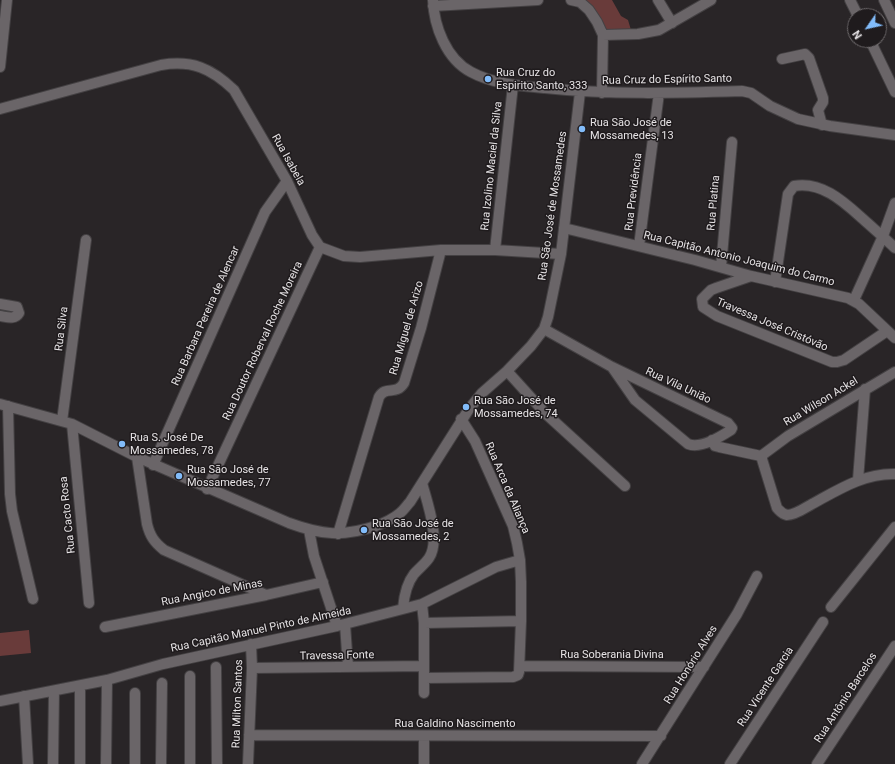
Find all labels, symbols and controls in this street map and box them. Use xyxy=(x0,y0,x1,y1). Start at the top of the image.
north arrow xyxy=(847,8,887,48)
text: N xyxy=(850,28,865,41)
place label: Rua Cruz do Espirito Santo, 333 xyxy=(496,66,587,92)
street label: Rua Cruz do Espírito Santo xyxy=(602,72,732,88)
marker: Rua Cruz do Espirito Santo, 333 xyxy=(483,74,493,84)
street label: Rua Izolino Maciel da Silva xyxy=(479,101,505,231)
place label: Rua São José de Mossamedes, 13 xyxy=(590,116,674,142)
marker: Rua São José de Mossamedes, 13 xyxy=(577,124,587,134)
street label: Rua São José de Mossamedes xyxy=(536,130,570,282)
street label: Rua Isabela xyxy=(268,132,308,188)
street label: Rua Previdência xyxy=(623,152,645,232)
street label: Rua Platina xyxy=(705,175,723,231)
street label: Rua Capitão Antonio Joaquim do Carmo xyxy=(642,229,836,289)
street label: Rua Barbara Pereira de Alencar xyxy=(169,244,243,388)
street label: Rua Doutor Roberval Roche Moreira xyxy=(220,259,306,423)
street label: Rua Miguel de Arizo xyxy=(387,279,427,377)
street label: Travessa José Cristóvão xyxy=(714,296,830,354)
street label: Rua Silva xyxy=(53,306,71,352)
street label: Rua Vila União xyxy=(643,365,713,407)
street label: Rua Wilson Ackel xyxy=(781,375,861,429)
place label: Rua São José de Mossamedes, 74 xyxy=(474,394,558,420)
marker: Rua São José de Mossamedes, 74 xyxy=(461,402,471,412)
place label: Rua S. José De Mossamedes, 78 xyxy=(130,431,214,457)
marker: Rua S. José De Mossamedes, 78 xyxy=(117,439,127,449)
street label: Rua Arca da Aliança xyxy=(482,440,532,536)
place label: Rua São José de Mossamedes, 77 xyxy=(187,463,271,489)
marker: Rua São José de Mossamedes, 77 xyxy=(174,471,184,481)
street label: Rua Cacto Rosa xyxy=(57,476,79,554)
place label: Rua São José de Mossamedes, 2 xyxy=(372,517,454,543)
marker: Rua São José de Mossamedes, 2 xyxy=(359,525,369,535)
street label: Rua Angico de Minas xyxy=(160,577,264,609)
street label: Rua Capitão Manuel Pinto de Almeida xyxy=(170,604,352,656)
street label: Rua Honório Alves xyxy=(662,623,720,707)
street label: Rua Vicente Garcia xyxy=(735,645,797,729)
street label: Rua Soberania Divina xyxy=(560,648,664,662)
street label: Travessa Fonte xyxy=(300,649,374,663)
street label: Rua Antônio Barcelos xyxy=(812,650,880,746)
street label: Rua Milton Santos xyxy=(230,659,246,749)
street label: Rua Galdino Nascimento xyxy=(395,717,515,731)

